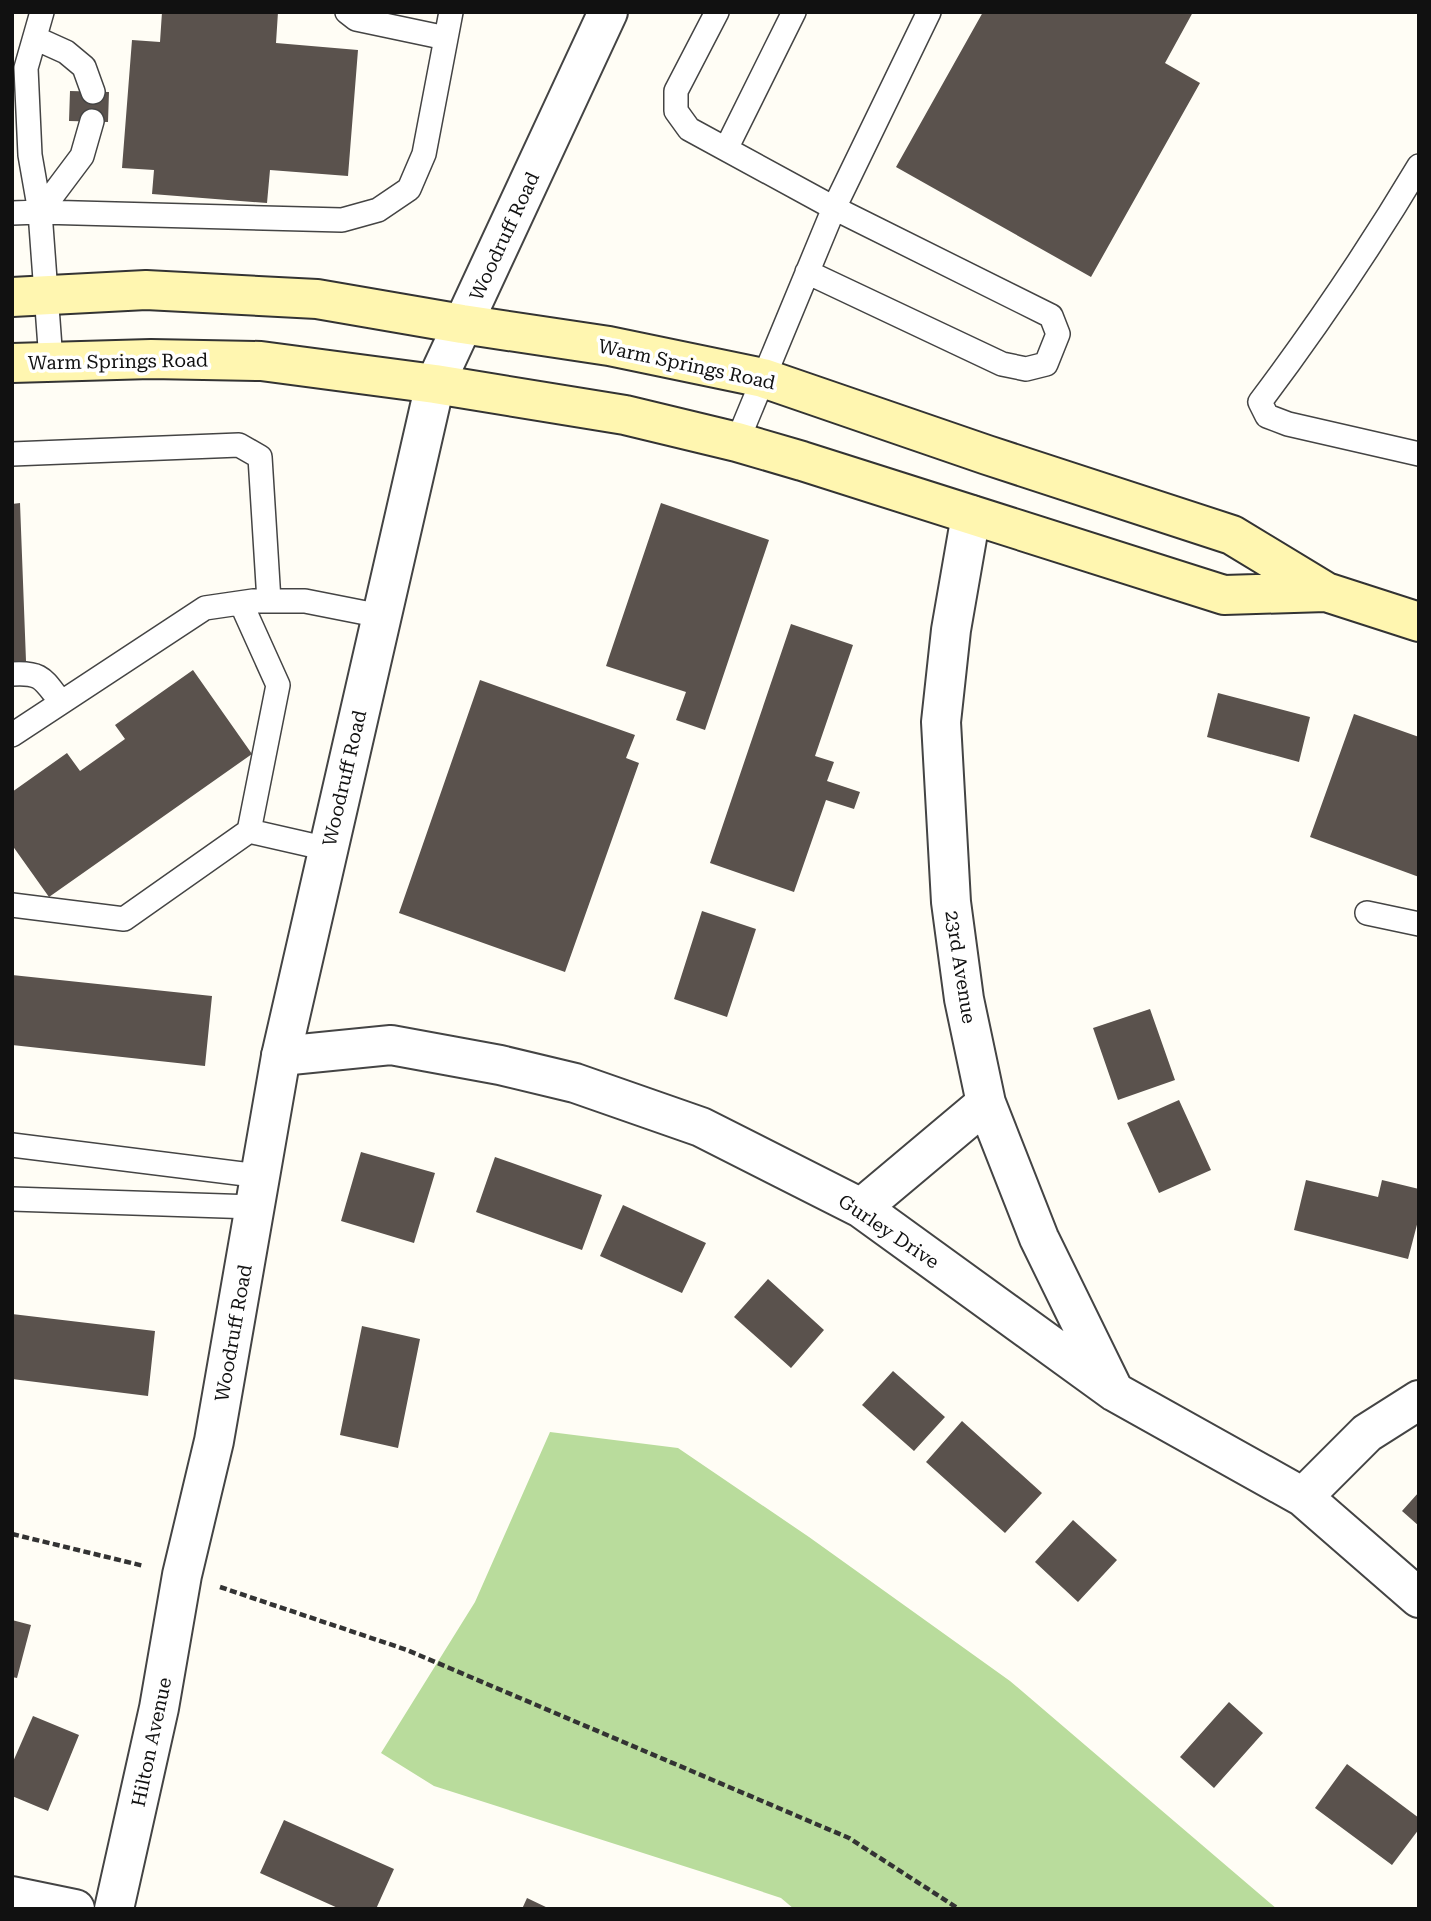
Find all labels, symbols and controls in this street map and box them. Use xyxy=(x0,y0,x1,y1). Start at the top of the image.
street label: Woodruff Road xyxy=(465,168,544,304)
street label: Warm Springs Road xyxy=(596,334,777,394)
street label: Warm Springs Road xyxy=(28,348,208,375)
street label: Woodruff Road xyxy=(318,708,371,848)
street label: 23rd Avenue xyxy=(940,909,981,1025)
street label: Gurley Drive xyxy=(834,1189,944,1274)
street label: Woodruff Road xyxy=(210,1263,257,1403)
street label: Hilton Avenue xyxy=(127,1675,176,1809)

